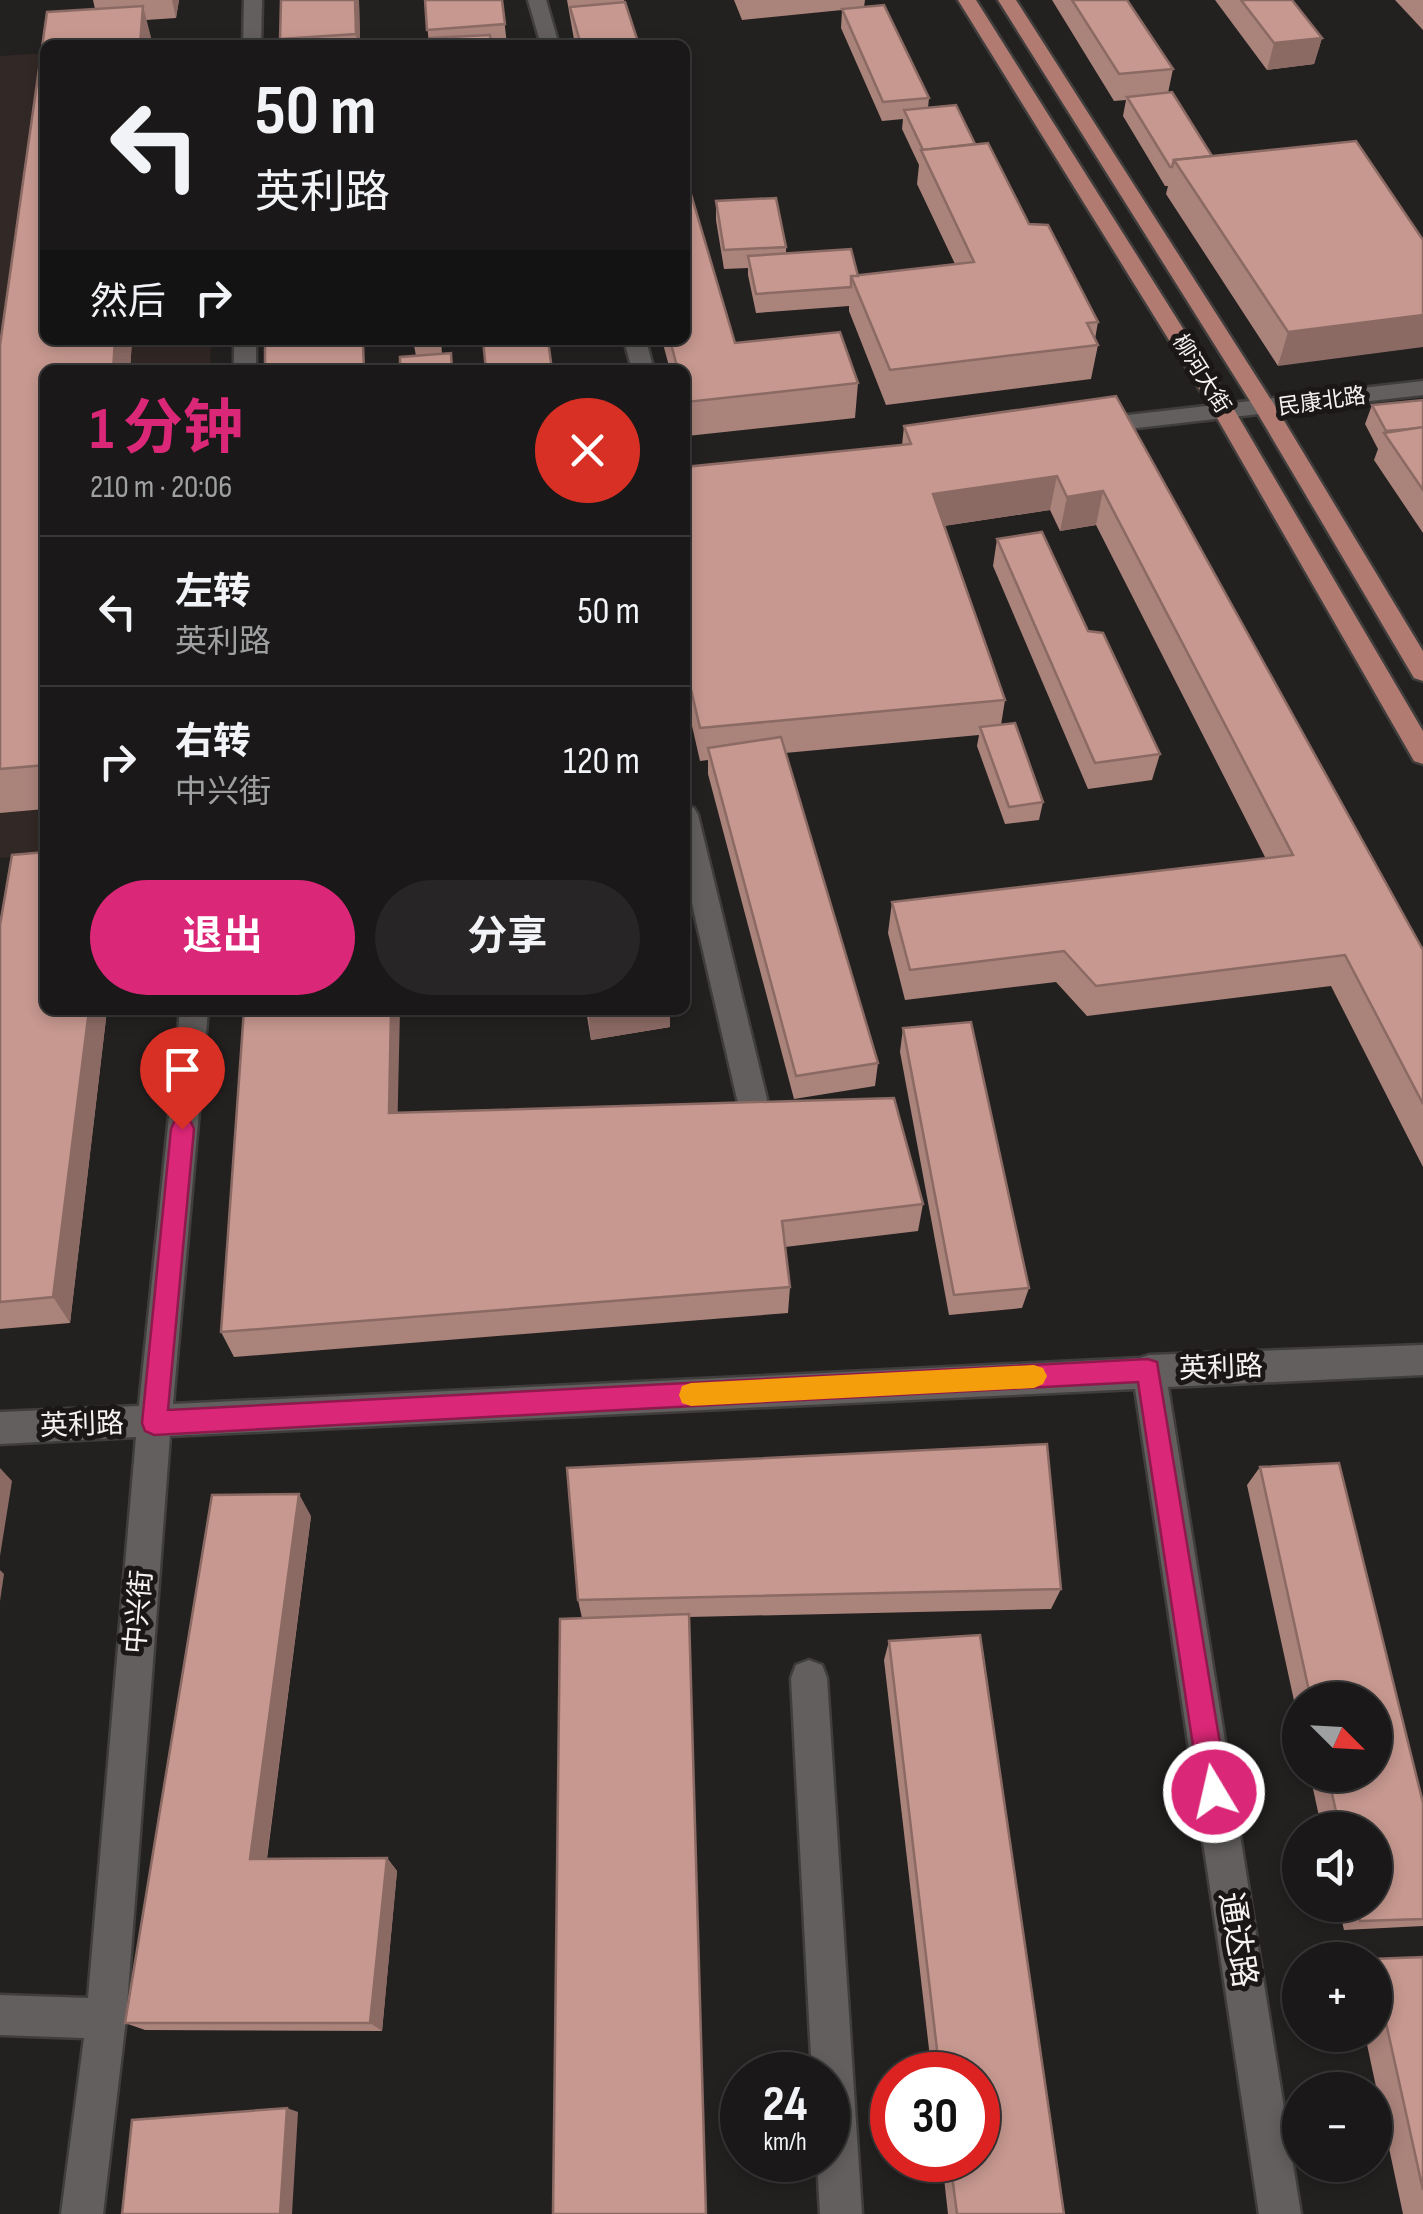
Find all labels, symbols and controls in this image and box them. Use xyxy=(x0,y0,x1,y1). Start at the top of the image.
text: 50 m xyxy=(255,70,376,154)
icon: left xyxy=(90,80,220,210)
text: 英利路 xyxy=(255,166,390,221)
icon: right xyxy=(186,270,241,325)
text: 然后 xyxy=(90,280,166,325)
street label: 柳河大街 xyxy=(1166,330,1236,418)
street label: 民康北路 xyxy=(1277,383,1367,421)
text: 1 分钟 xyxy=(90,394,243,466)
button: close xyxy=(535,398,640,503)
text: 210 m · 20:06 xyxy=(90,468,232,507)
text: 左转 xyxy=(175,570,251,615)
icon: left xyxy=(90,584,145,639)
text: 50 m xyxy=(577,589,640,634)
text: 英利路 xyxy=(175,623,271,662)
text: 右转 xyxy=(175,720,251,765)
icon: right xyxy=(90,734,145,789)
text: 120 m xyxy=(563,739,640,784)
text: 中兴街 xyxy=(175,773,271,812)
button: 退出 xyxy=(90,880,355,995)
button: 分享 xyxy=(375,880,640,995)
pin xyxy=(140,1027,225,1130)
icon: arrive xyxy=(155,1042,210,1097)
street label: 英利路 xyxy=(1178,1350,1264,1386)
street label: 英利路 xyxy=(39,1407,125,1443)
street label: 中兴街 xyxy=(119,1569,159,1655)
north arrow xyxy=(1282,1682,1392,1792)
map controls xyxy=(1282,1682,1392,2182)
position arrow xyxy=(1162,1740,1266,1844)
button: sound xyxy=(1282,1812,1392,1922)
street label: 通达路 xyxy=(1210,1890,1264,1990)
button: + xyxy=(1282,1942,1392,2052)
speed limit sign: 30 xyxy=(870,2052,1000,2182)
button: − xyxy=(1282,2072,1392,2182)
text: 24 xyxy=(763,2075,807,2135)
text: km/h xyxy=(763,2127,807,2158)

